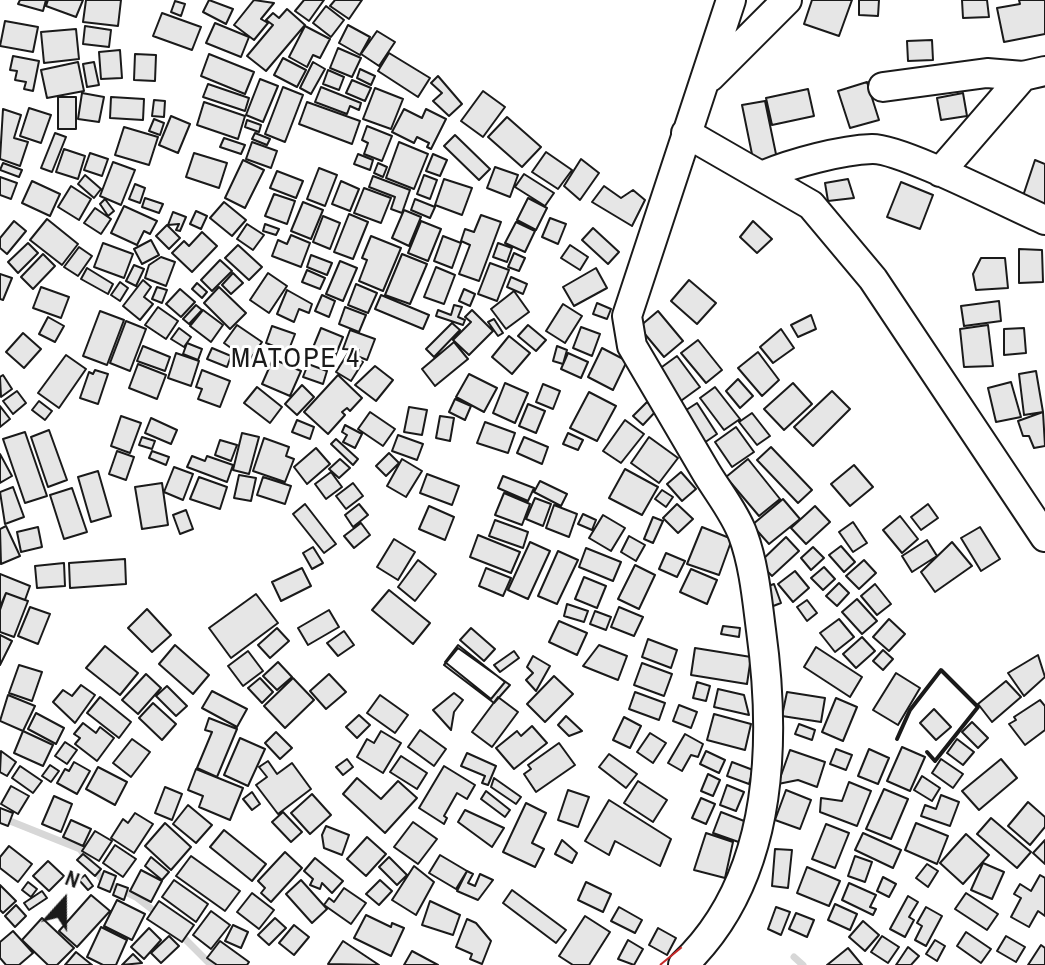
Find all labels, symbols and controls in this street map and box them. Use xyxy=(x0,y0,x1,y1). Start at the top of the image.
district label: MATOPE 4 xyxy=(231,342,361,376)
north arrow xyxy=(24,861,104,941)
text: N xyxy=(61,862,84,895)

